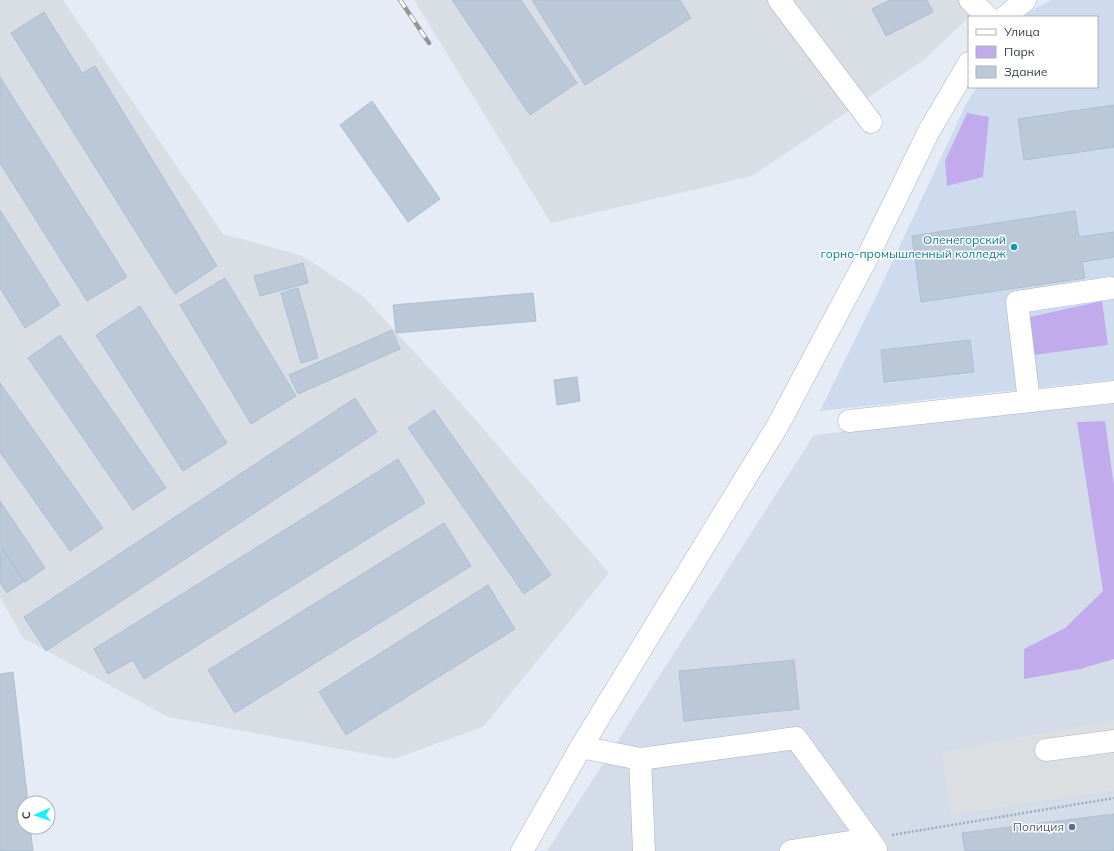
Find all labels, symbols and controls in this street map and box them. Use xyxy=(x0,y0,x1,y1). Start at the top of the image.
legend xyxy=(968,16,1098,88)
text: Улица xyxy=(1003,24,1040,39)
text: Парк xyxy=(1004,44,1035,59)
text: Здание xyxy=(1004,64,1048,79)
place label: Оленегорский горно-промышленный колледж xyxy=(820,232,1006,261)
marker: Оленегорский горно-промышленный колледж xyxy=(1009,242,1019,252)
north arrow xyxy=(16,795,56,835)
text: С xyxy=(19,811,33,819)
place label: Полиция xyxy=(1013,819,1064,834)
marker: Полиция xyxy=(1067,822,1077,832)

